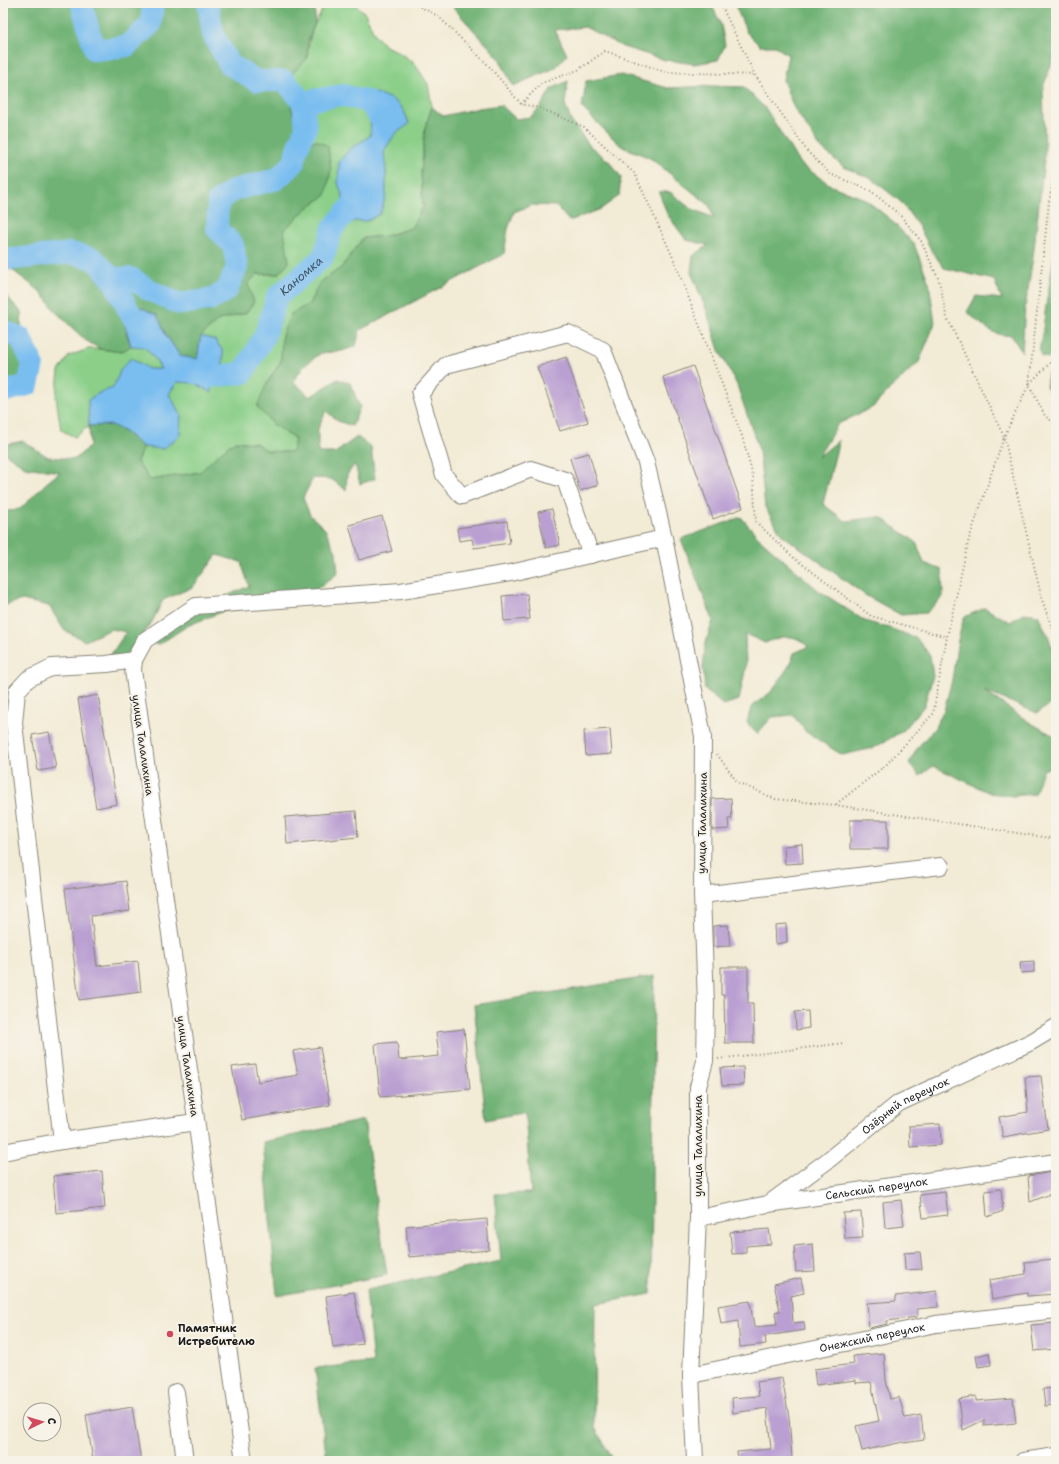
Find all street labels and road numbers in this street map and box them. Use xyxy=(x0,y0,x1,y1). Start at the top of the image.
street label: улица Талалихина xyxy=(128,694,157,797)
street label: улица Талалихина xyxy=(694,772,711,874)
street label: улица Талалихина xyxy=(173,1015,202,1118)
street label: Озёрный переулок xyxy=(859,1074,952,1138)
street label: улица Талалихина xyxy=(691,1095,706,1197)
street label: Сельский переулок xyxy=(824,1174,929,1204)
street label: Онежский переулок xyxy=(818,1319,927,1356)

